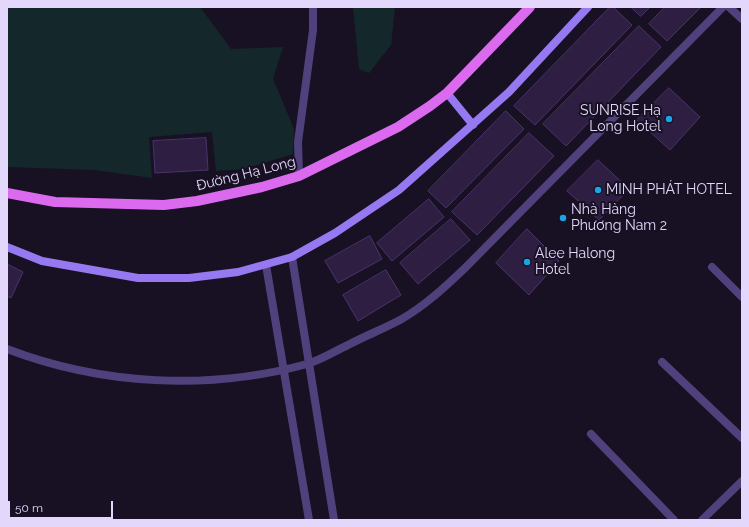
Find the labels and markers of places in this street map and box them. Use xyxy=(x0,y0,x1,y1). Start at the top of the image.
place label: SUNRISE Hạ Long Hotel xyxy=(580,103,661,136)
marker: SUNRISE Hạ Long Hotel xyxy=(664,114,674,124)
place label: MINH PHÁT HOTEL xyxy=(606,182,732,198)
marker: MINH PHÁT HOTEL xyxy=(593,185,603,195)
place label: Nhà Hàng Phương Nam 2 xyxy=(571,202,667,234)
marker: Nhà Hàng Phương Nam 2 xyxy=(558,213,568,223)
place label: Alee Halong Hotel xyxy=(535,246,615,278)
marker: Alee Halong Hotel xyxy=(522,257,532,267)

